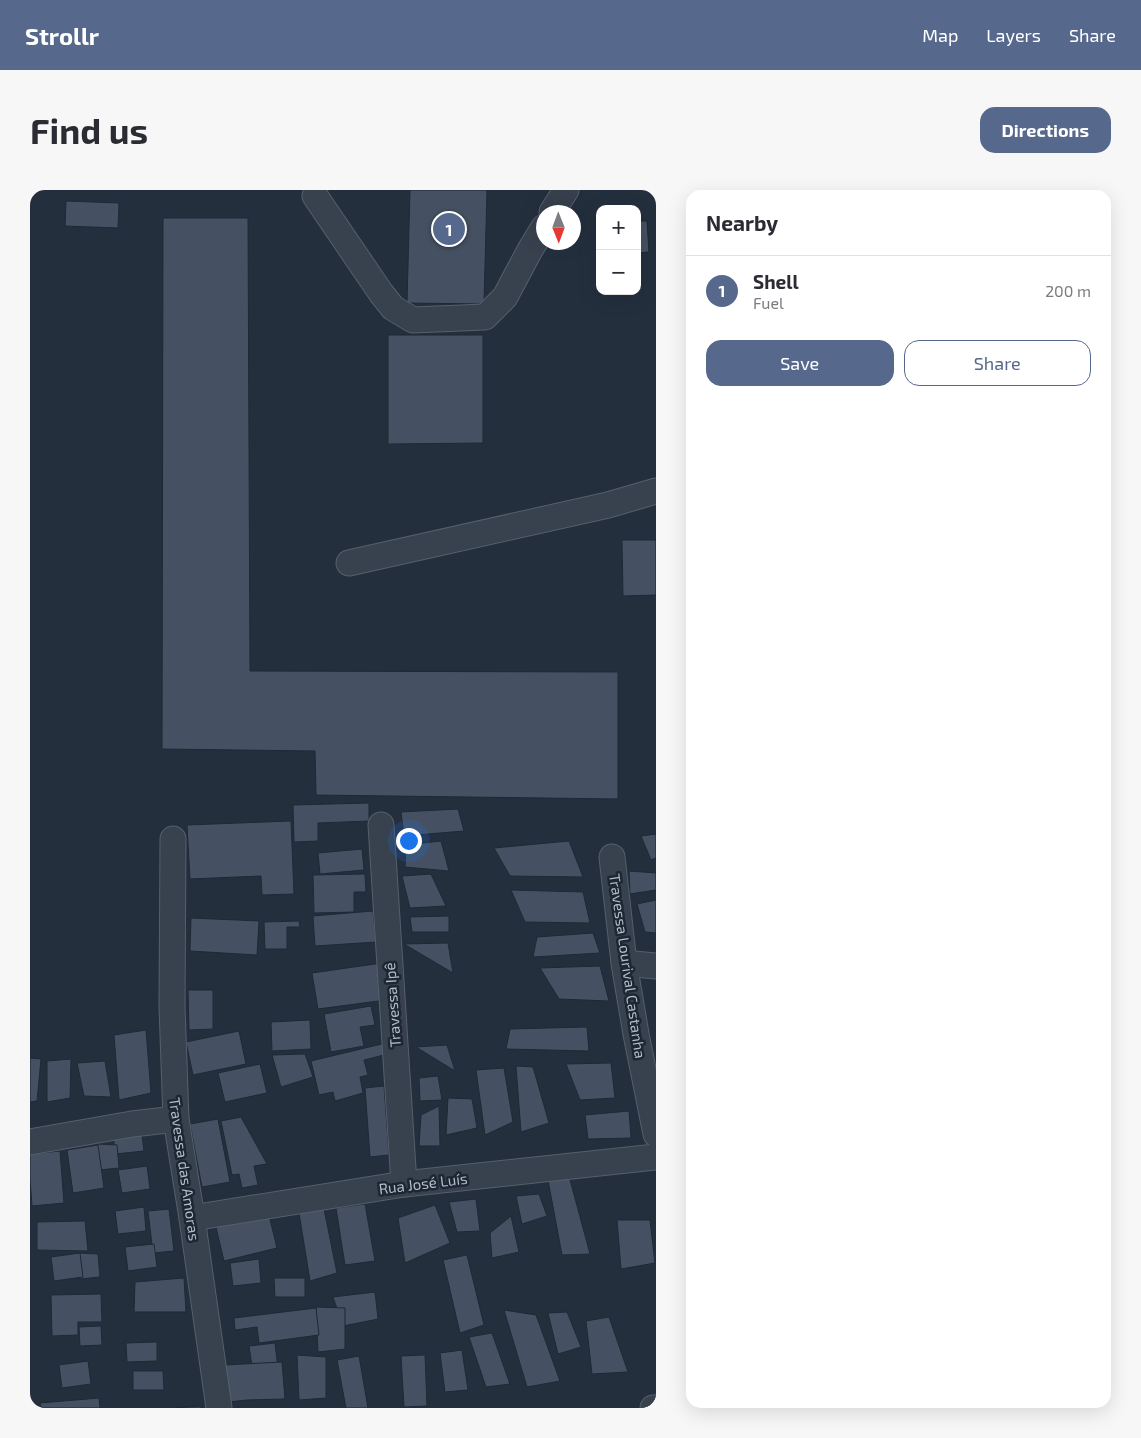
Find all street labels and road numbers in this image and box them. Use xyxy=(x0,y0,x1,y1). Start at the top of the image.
street label: Travessa Lourival Castanha xyxy=(606,872,650,1060)
street label: Travessa Ipê xyxy=(380,962,404,1048)
street label: Travessa das Amoras xyxy=(166,1096,204,1242)
street label: Rua José Luís xyxy=(378,1169,468,1197)

